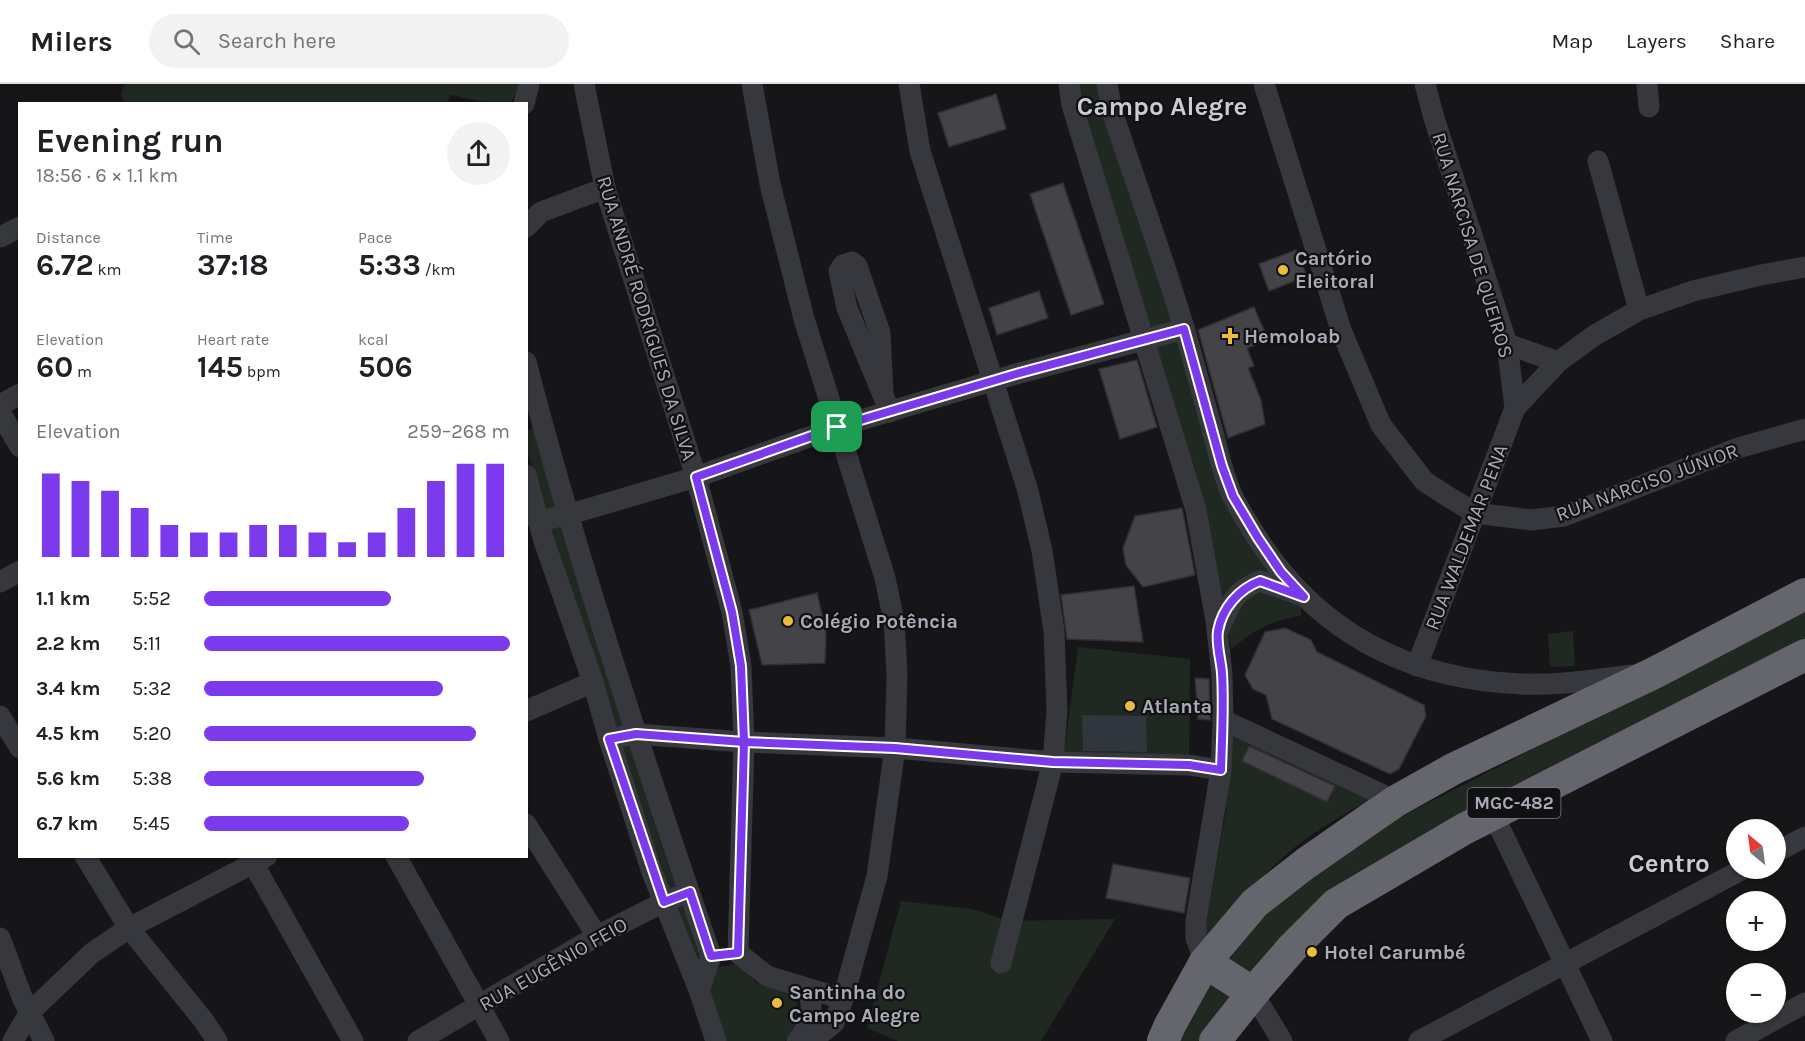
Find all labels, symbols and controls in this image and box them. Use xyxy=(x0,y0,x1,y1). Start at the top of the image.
search box xyxy=(149,14,569,68)
text: Milers xyxy=(30,25,113,58)
icon: search xyxy=(170,25,203,58)
text: Search here xyxy=(218,28,336,54)
text: Map xyxy=(1551,29,1593,53)
text: Layers xyxy=(1626,29,1687,53)
text: Share xyxy=(1720,29,1775,53)
district label: Campo Alegre xyxy=(1077,91,1247,122)
text: Evening run xyxy=(36,122,224,160)
button: share xyxy=(447,122,510,185)
street label: RUA NARCISA DE QUEIROS xyxy=(1427,130,1518,361)
text: 18:56 · 6 × 1.1 km xyxy=(36,164,178,187)
street label: RUA ANDRÉ RODRIGUES DA SILVA xyxy=(592,173,702,463)
text: Distance xyxy=(36,228,101,247)
text: Time xyxy=(197,228,233,247)
text: Pace xyxy=(358,228,392,247)
text: 6.72 xyxy=(36,247,94,283)
text: 37:18 xyxy=(197,247,269,283)
text: 5:33 xyxy=(358,247,421,283)
place label: Cartório Eleitoral xyxy=(1295,247,1375,293)
text: km xyxy=(94,260,122,279)
text: /km xyxy=(421,260,456,279)
marker: Cartório Eleitoral xyxy=(1276,263,1290,277)
place label: Hemoloab xyxy=(1244,325,1340,348)
marker: Hemoloab xyxy=(1221,327,1239,345)
text: Elevation xyxy=(36,330,104,349)
text: Heart rate xyxy=(197,330,269,349)
text: kcal xyxy=(358,330,389,349)
text: 60 xyxy=(36,349,73,385)
text: 145 xyxy=(197,349,243,385)
text: 506 xyxy=(358,349,413,385)
text: m xyxy=(73,362,92,381)
text: bpm xyxy=(243,362,281,381)
pin xyxy=(811,401,862,452)
icon: arrive xyxy=(820,410,853,443)
text: Elevation xyxy=(36,420,121,443)
text: 259–268 m xyxy=(407,420,510,443)
street label: RUA NARCISO JÚNIOR xyxy=(1553,438,1741,526)
street label: RUA WALDEMAR PENA xyxy=(1420,441,1512,633)
text: 1.1 km xyxy=(36,587,90,610)
text: 5:52 xyxy=(132,587,171,610)
place label: Colégio Potência xyxy=(800,610,958,633)
marker: Colégio Potência xyxy=(781,614,795,628)
text: 2.2 km xyxy=(36,632,100,655)
text: 5:11 xyxy=(132,632,161,655)
text: 3.4 km xyxy=(36,677,101,700)
text: 5:32 xyxy=(132,677,171,700)
place label: Atlanta xyxy=(1142,695,1212,718)
marker: Atlanta xyxy=(1123,699,1137,713)
text: 4.5 km xyxy=(36,722,100,745)
text: 5:20 xyxy=(132,722,171,745)
text: 5.6 km xyxy=(36,767,100,790)
text: 5:38 xyxy=(132,767,172,790)
road number: MGC-482 xyxy=(1468,788,1561,818)
text: 6.7 km xyxy=(36,812,98,835)
text: 5:45 xyxy=(132,812,170,835)
north arrow xyxy=(1726,819,1786,879)
map controls xyxy=(1726,819,1786,1023)
district label: Centro xyxy=(1628,848,1710,879)
button: + xyxy=(1726,891,1786,951)
street label: RUA EUGÊNIO FEIO xyxy=(475,913,631,1016)
place label: Hotel Carumbé xyxy=(1324,941,1466,964)
marker: Hotel Carumbé xyxy=(1305,945,1319,959)
button: − xyxy=(1726,963,1786,1023)
place label: Santinha do Campo Alegre xyxy=(789,981,920,1027)
marker: Santinha do Campo Alegre xyxy=(770,996,784,1010)

